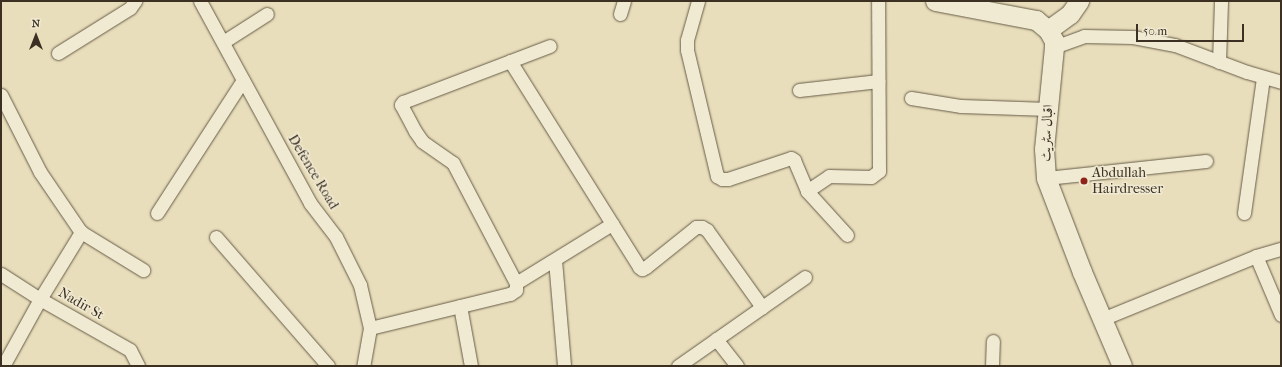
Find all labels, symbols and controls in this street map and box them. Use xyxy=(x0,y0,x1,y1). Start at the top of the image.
north arrow xyxy=(16,16,56,56)
scale bar xyxy=(1138,16,1246,42)
text: N xyxy=(32,17,40,30)
text: 50 m xyxy=(1143,24,1167,38)
street label: اقبال سٹریٹ xyxy=(1037,104,1057,162)
street label: Defence Road xyxy=(284,132,342,212)
place label: Abdullah Hairdresser xyxy=(1092,165,1163,198)
marker: Abdullah Hairdresser xyxy=(1079,176,1089,186)
street label: Nadir St xyxy=(55,284,107,324)

